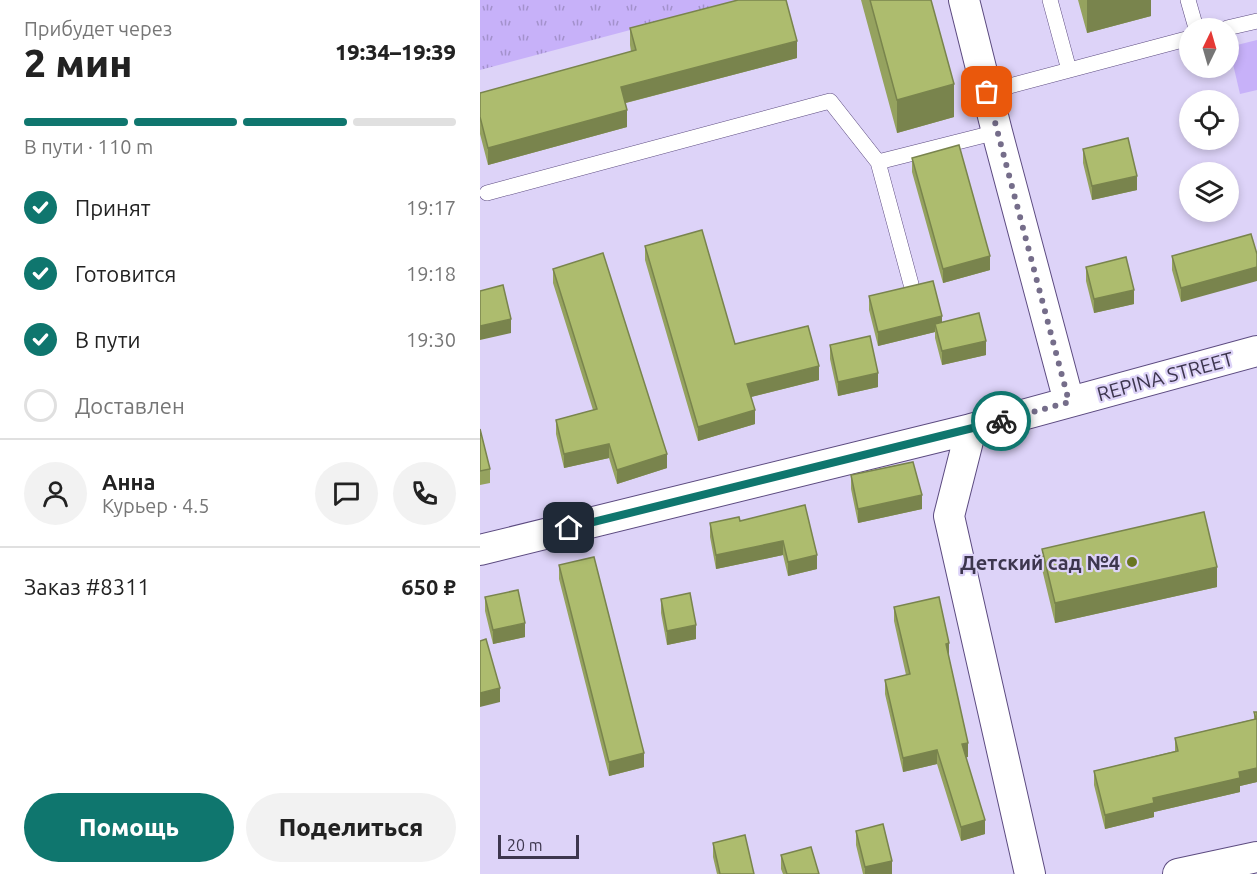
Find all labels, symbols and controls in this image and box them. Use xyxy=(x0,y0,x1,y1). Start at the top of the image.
text: Прибудет через xyxy=(24,17,172,40)
north arrow xyxy=(1179,18,1239,78)
map controls xyxy=(1179,18,1239,222)
text: 19:34–19:39 xyxy=(335,39,456,64)
text: 2 мин xyxy=(24,41,132,84)
pin xyxy=(961,66,1012,117)
icon: bag xyxy=(970,75,1003,108)
button: locate xyxy=(1179,90,1239,150)
text: В пути · 110 m xyxy=(24,135,153,158)
button: layers xyxy=(1179,162,1239,222)
icon: check xyxy=(24,191,57,224)
text: Принят xyxy=(75,195,151,220)
text: 19:17 xyxy=(406,196,456,219)
icon: check xyxy=(24,257,57,290)
text: Готовится xyxy=(75,261,176,286)
text: 19:18 xyxy=(406,262,456,285)
icon: check xyxy=(24,323,57,356)
text: В пути xyxy=(75,327,141,352)
text: 19:30 xyxy=(406,328,456,351)
street label: REPINA STREET xyxy=(1094,347,1236,405)
courier xyxy=(971,391,1031,451)
text: Доставлен xyxy=(75,393,185,418)
icon: bike xyxy=(985,405,1018,438)
button: person xyxy=(24,462,87,525)
button: chat xyxy=(315,462,378,525)
button: phone xyxy=(393,462,456,525)
text: Анна xyxy=(102,469,155,494)
text: Курьер · 4.5 xyxy=(102,494,209,517)
pin xyxy=(543,502,594,553)
icon: home xyxy=(552,511,585,544)
place label: Детский сад №4 xyxy=(960,551,1120,574)
marker: Детский сад №4 xyxy=(1125,555,1139,569)
text: Заказ #8311 xyxy=(24,574,150,599)
text: 650 ₽ xyxy=(401,574,456,599)
button: Помощь xyxy=(24,793,234,862)
button: Поделиться xyxy=(246,793,456,862)
scale bar xyxy=(498,832,579,860)
text: 20 m xyxy=(507,836,543,854)

